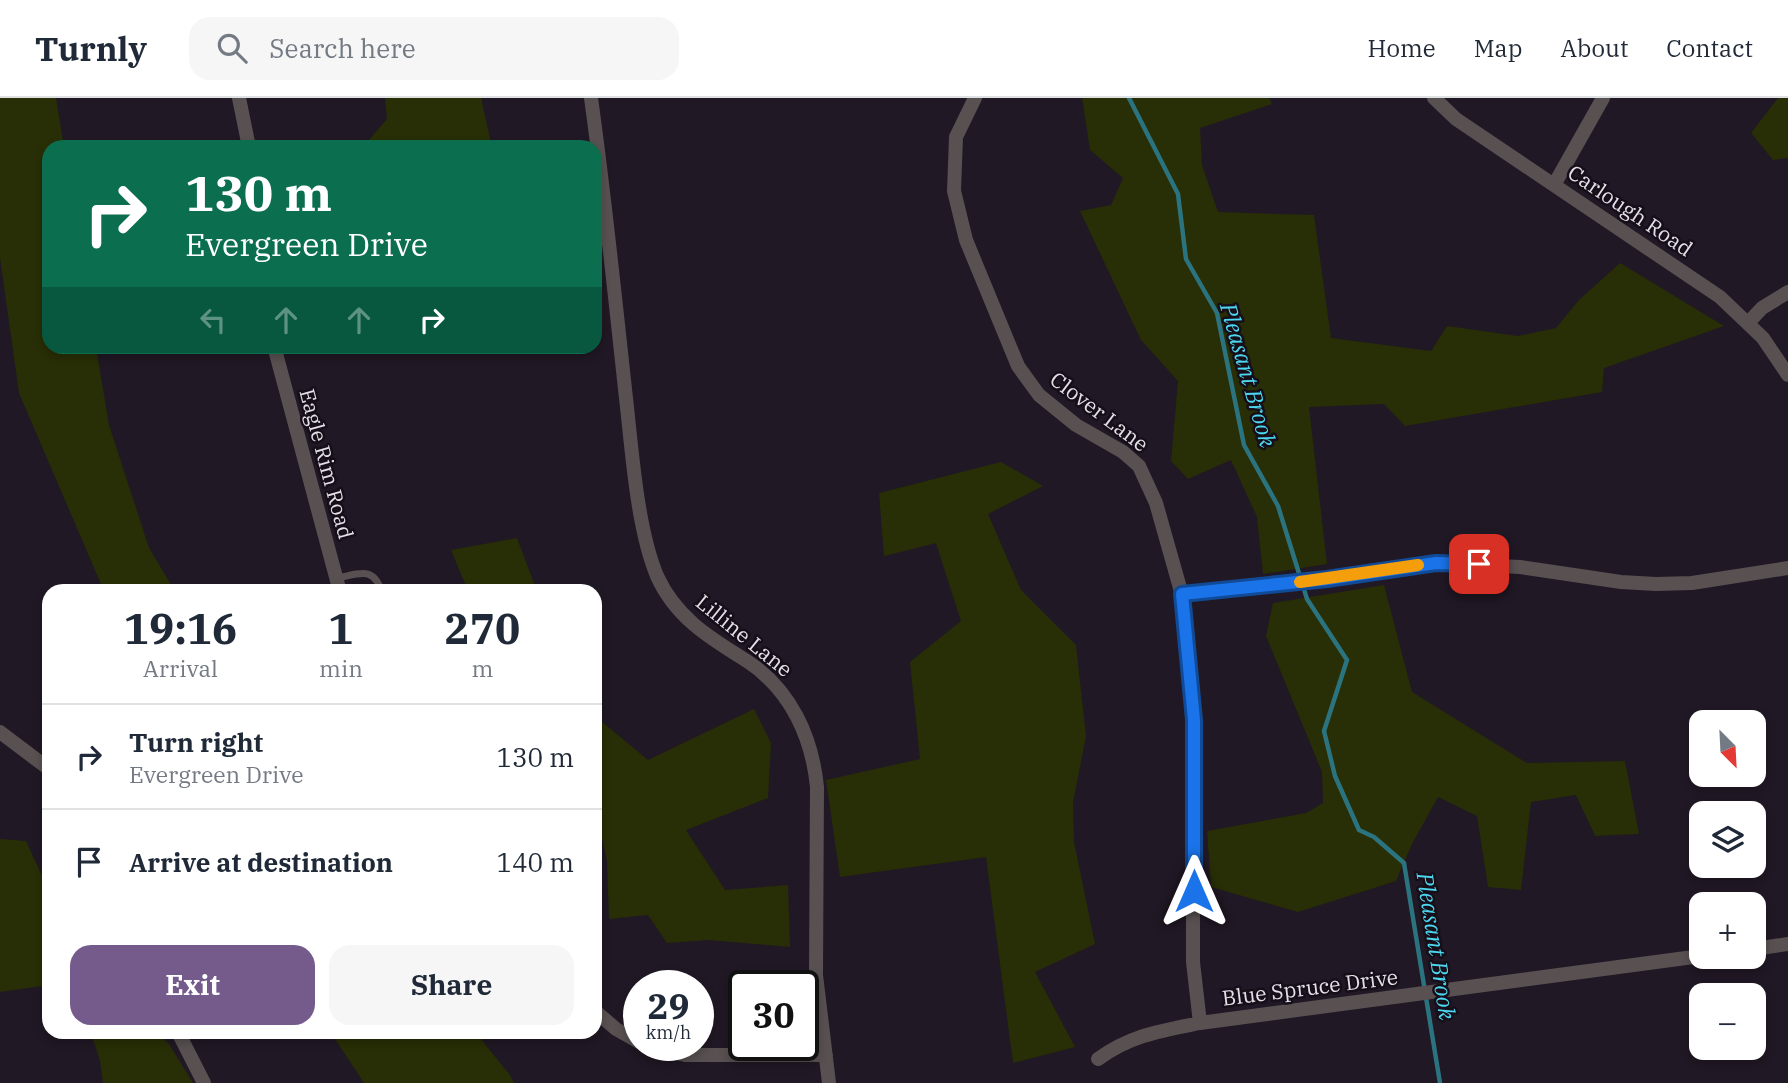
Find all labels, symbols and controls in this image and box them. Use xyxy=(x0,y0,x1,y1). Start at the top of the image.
search box xyxy=(189,17,679,80)
text: Turnly xyxy=(35,27,147,70)
icon: search xyxy=(213,29,251,67)
text: Search here xyxy=(269,31,416,65)
text: Home xyxy=(1368,32,1436,64)
text: Map xyxy=(1474,32,1522,64)
text: About xyxy=(1560,32,1628,64)
text: Contact xyxy=(1666,32,1753,64)
street label: Carlough Road xyxy=(1563,158,1699,262)
text: 130 m xyxy=(185,161,332,224)
icon: right xyxy=(70,168,161,259)
text: Evergreen Drive xyxy=(185,223,428,265)
water label: Pleasant Brook xyxy=(1214,298,1284,451)
icon: left xyxy=(194,301,232,339)
icon: ahead xyxy=(267,301,305,339)
icon: ahead xyxy=(340,301,378,339)
icon: right xyxy=(413,301,451,339)
street label: Clover Lane xyxy=(1045,365,1155,457)
street label: Eagle Rim Road xyxy=(293,386,361,542)
pin xyxy=(1449,534,1509,594)
icon: arrive xyxy=(1460,545,1498,583)
street label: Lilline Lane xyxy=(691,588,799,683)
text: 19:16 xyxy=(124,601,237,656)
text: 1 xyxy=(328,601,354,656)
text: 270 xyxy=(445,601,520,656)
text: Arrival xyxy=(143,653,218,683)
text: min xyxy=(319,653,363,683)
text: m xyxy=(471,653,493,683)
north arrow xyxy=(1689,710,1766,788)
map controls xyxy=(1689,710,1766,1060)
text: Turn right xyxy=(129,725,263,759)
icon: right xyxy=(70,738,108,776)
text: 130 m xyxy=(496,740,574,774)
text: Evergreen Drive xyxy=(129,759,304,789)
button: layers xyxy=(1689,801,1766,878)
icon: arrive xyxy=(70,843,108,881)
text: Arrive at destination xyxy=(129,845,393,879)
text: 140 m xyxy=(496,845,574,879)
position arrow xyxy=(1157,854,1231,928)
water label: Pleasant Brook xyxy=(1410,869,1464,1022)
button: + xyxy=(1689,892,1766,969)
button: Exit xyxy=(70,945,315,1025)
button: Share xyxy=(329,945,574,1025)
street label: Blue Spruce Drive xyxy=(1220,962,1399,1012)
speed limit sign: 30 xyxy=(728,970,819,1061)
text: 29 xyxy=(647,983,690,1029)
button: − xyxy=(1689,983,1766,1060)
text: km/h xyxy=(646,1021,691,1044)

